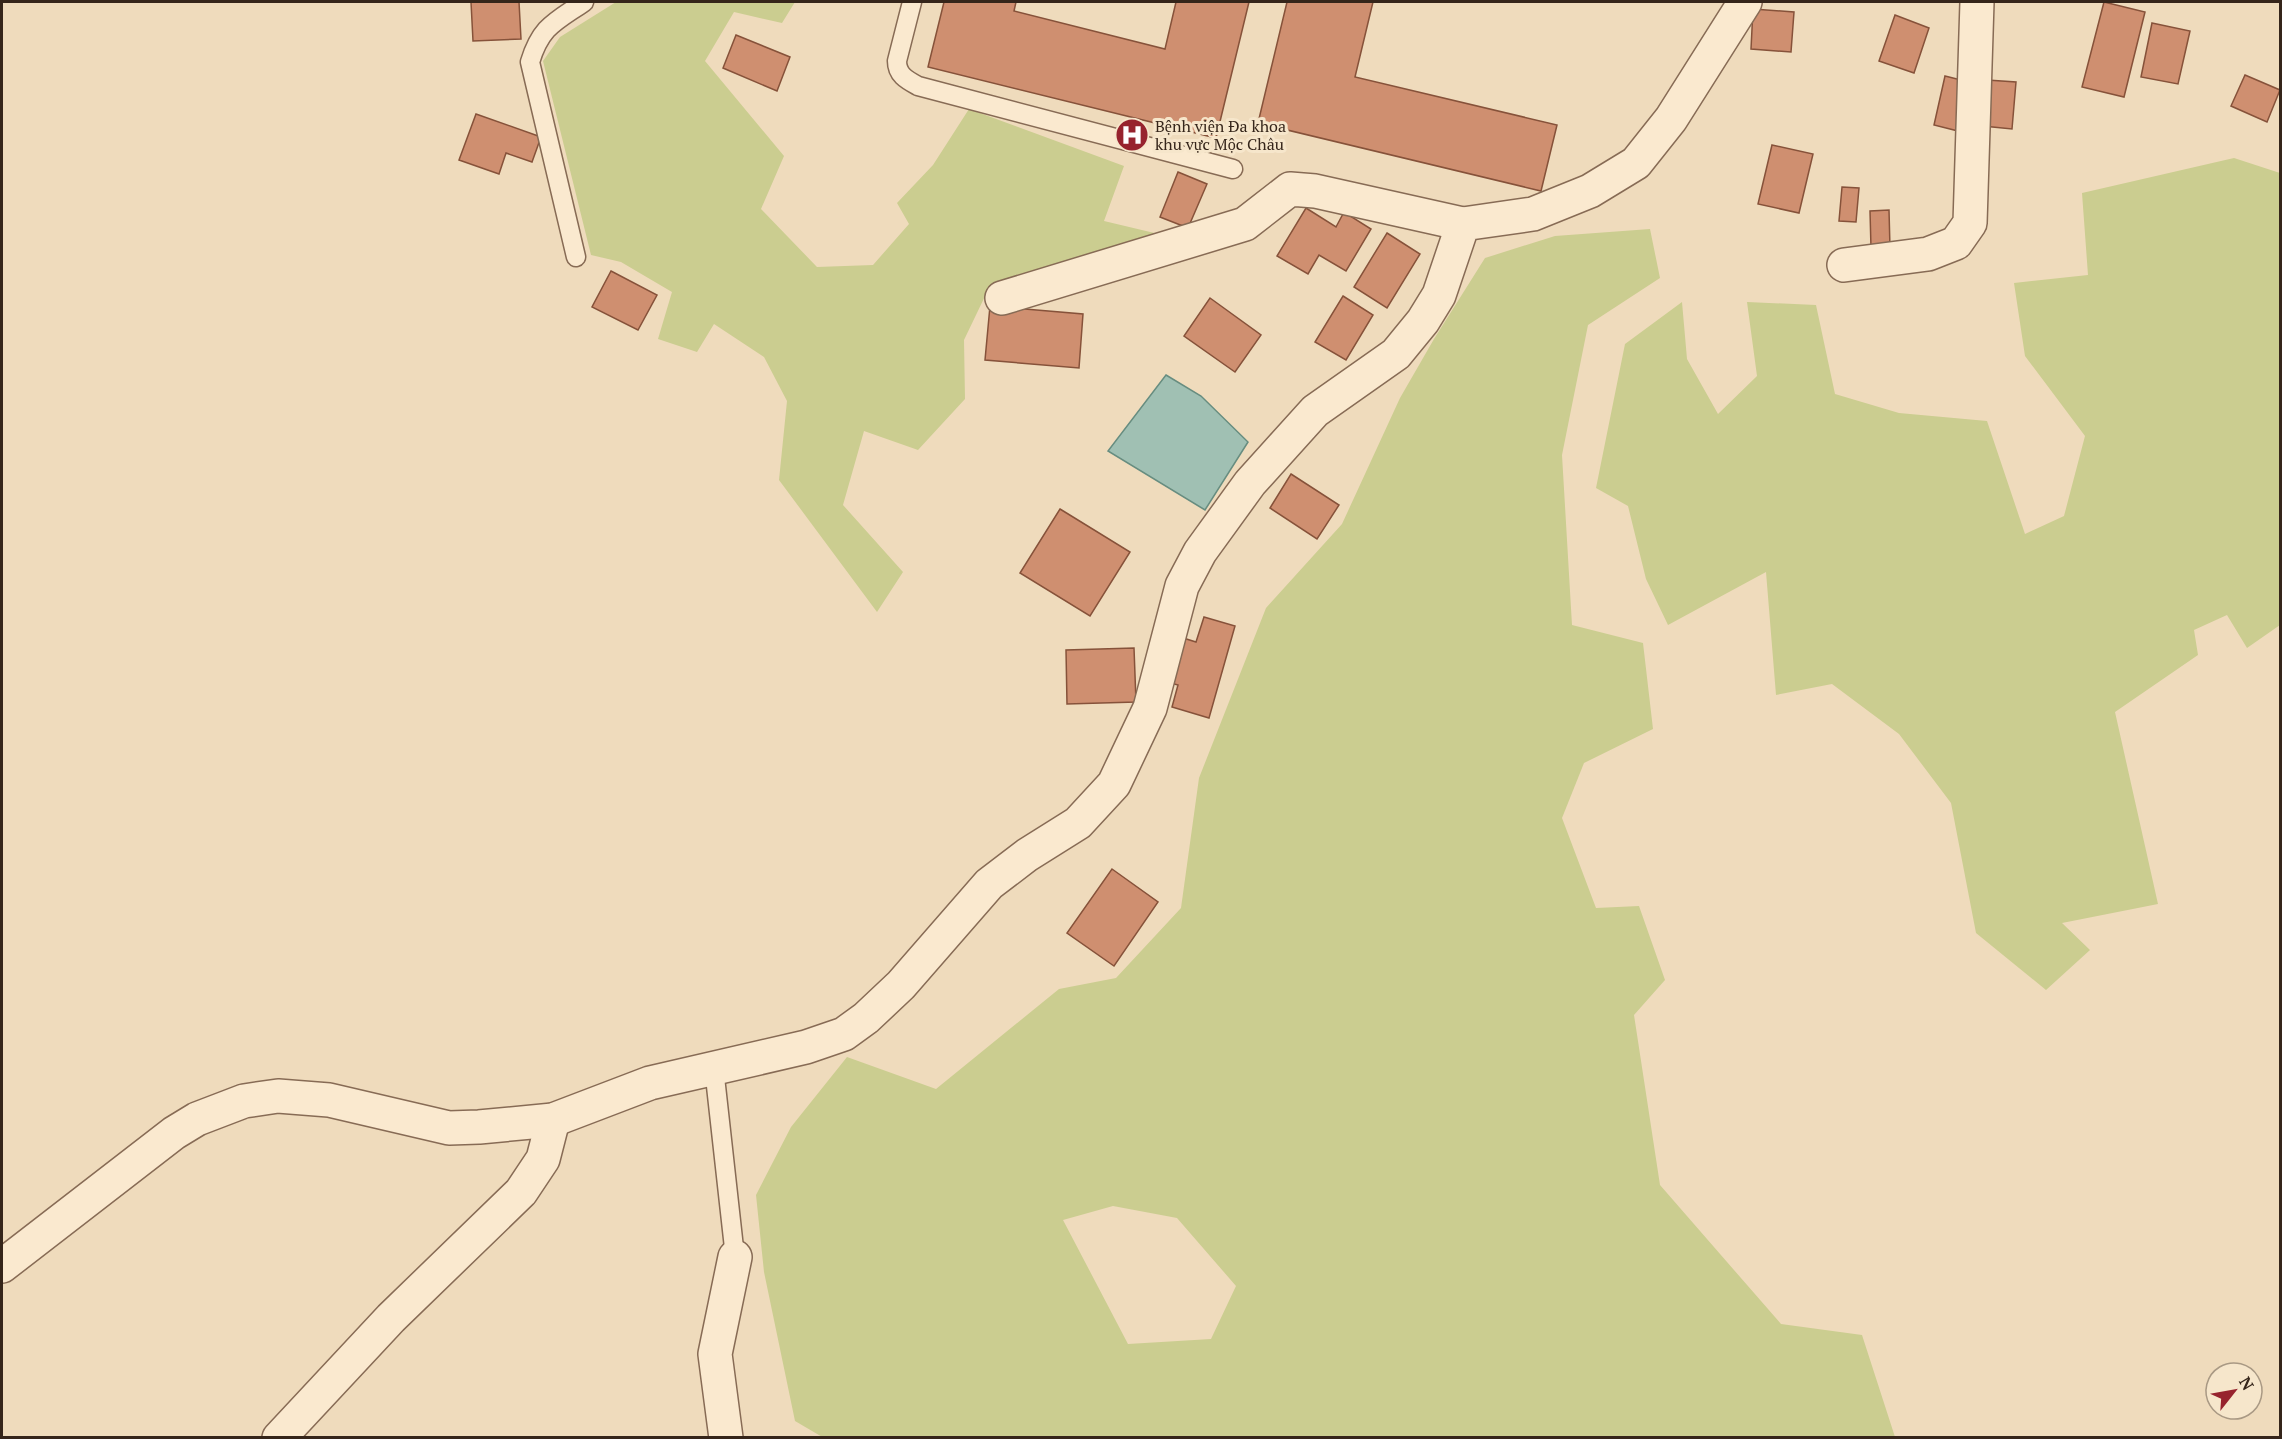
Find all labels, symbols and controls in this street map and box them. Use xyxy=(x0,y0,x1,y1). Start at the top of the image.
place label: Bệnh viện Đa khoa khu vực Mộc Châu xyxy=(1155,115,1286,155)
hospital icon: Bệnh viện Đa khoa khu vực Mộc Châu xyxy=(1114,117,1150,153)
north arrow xyxy=(2204,1361,2264,1421)
text: N xyxy=(2234,1372,2259,1394)

